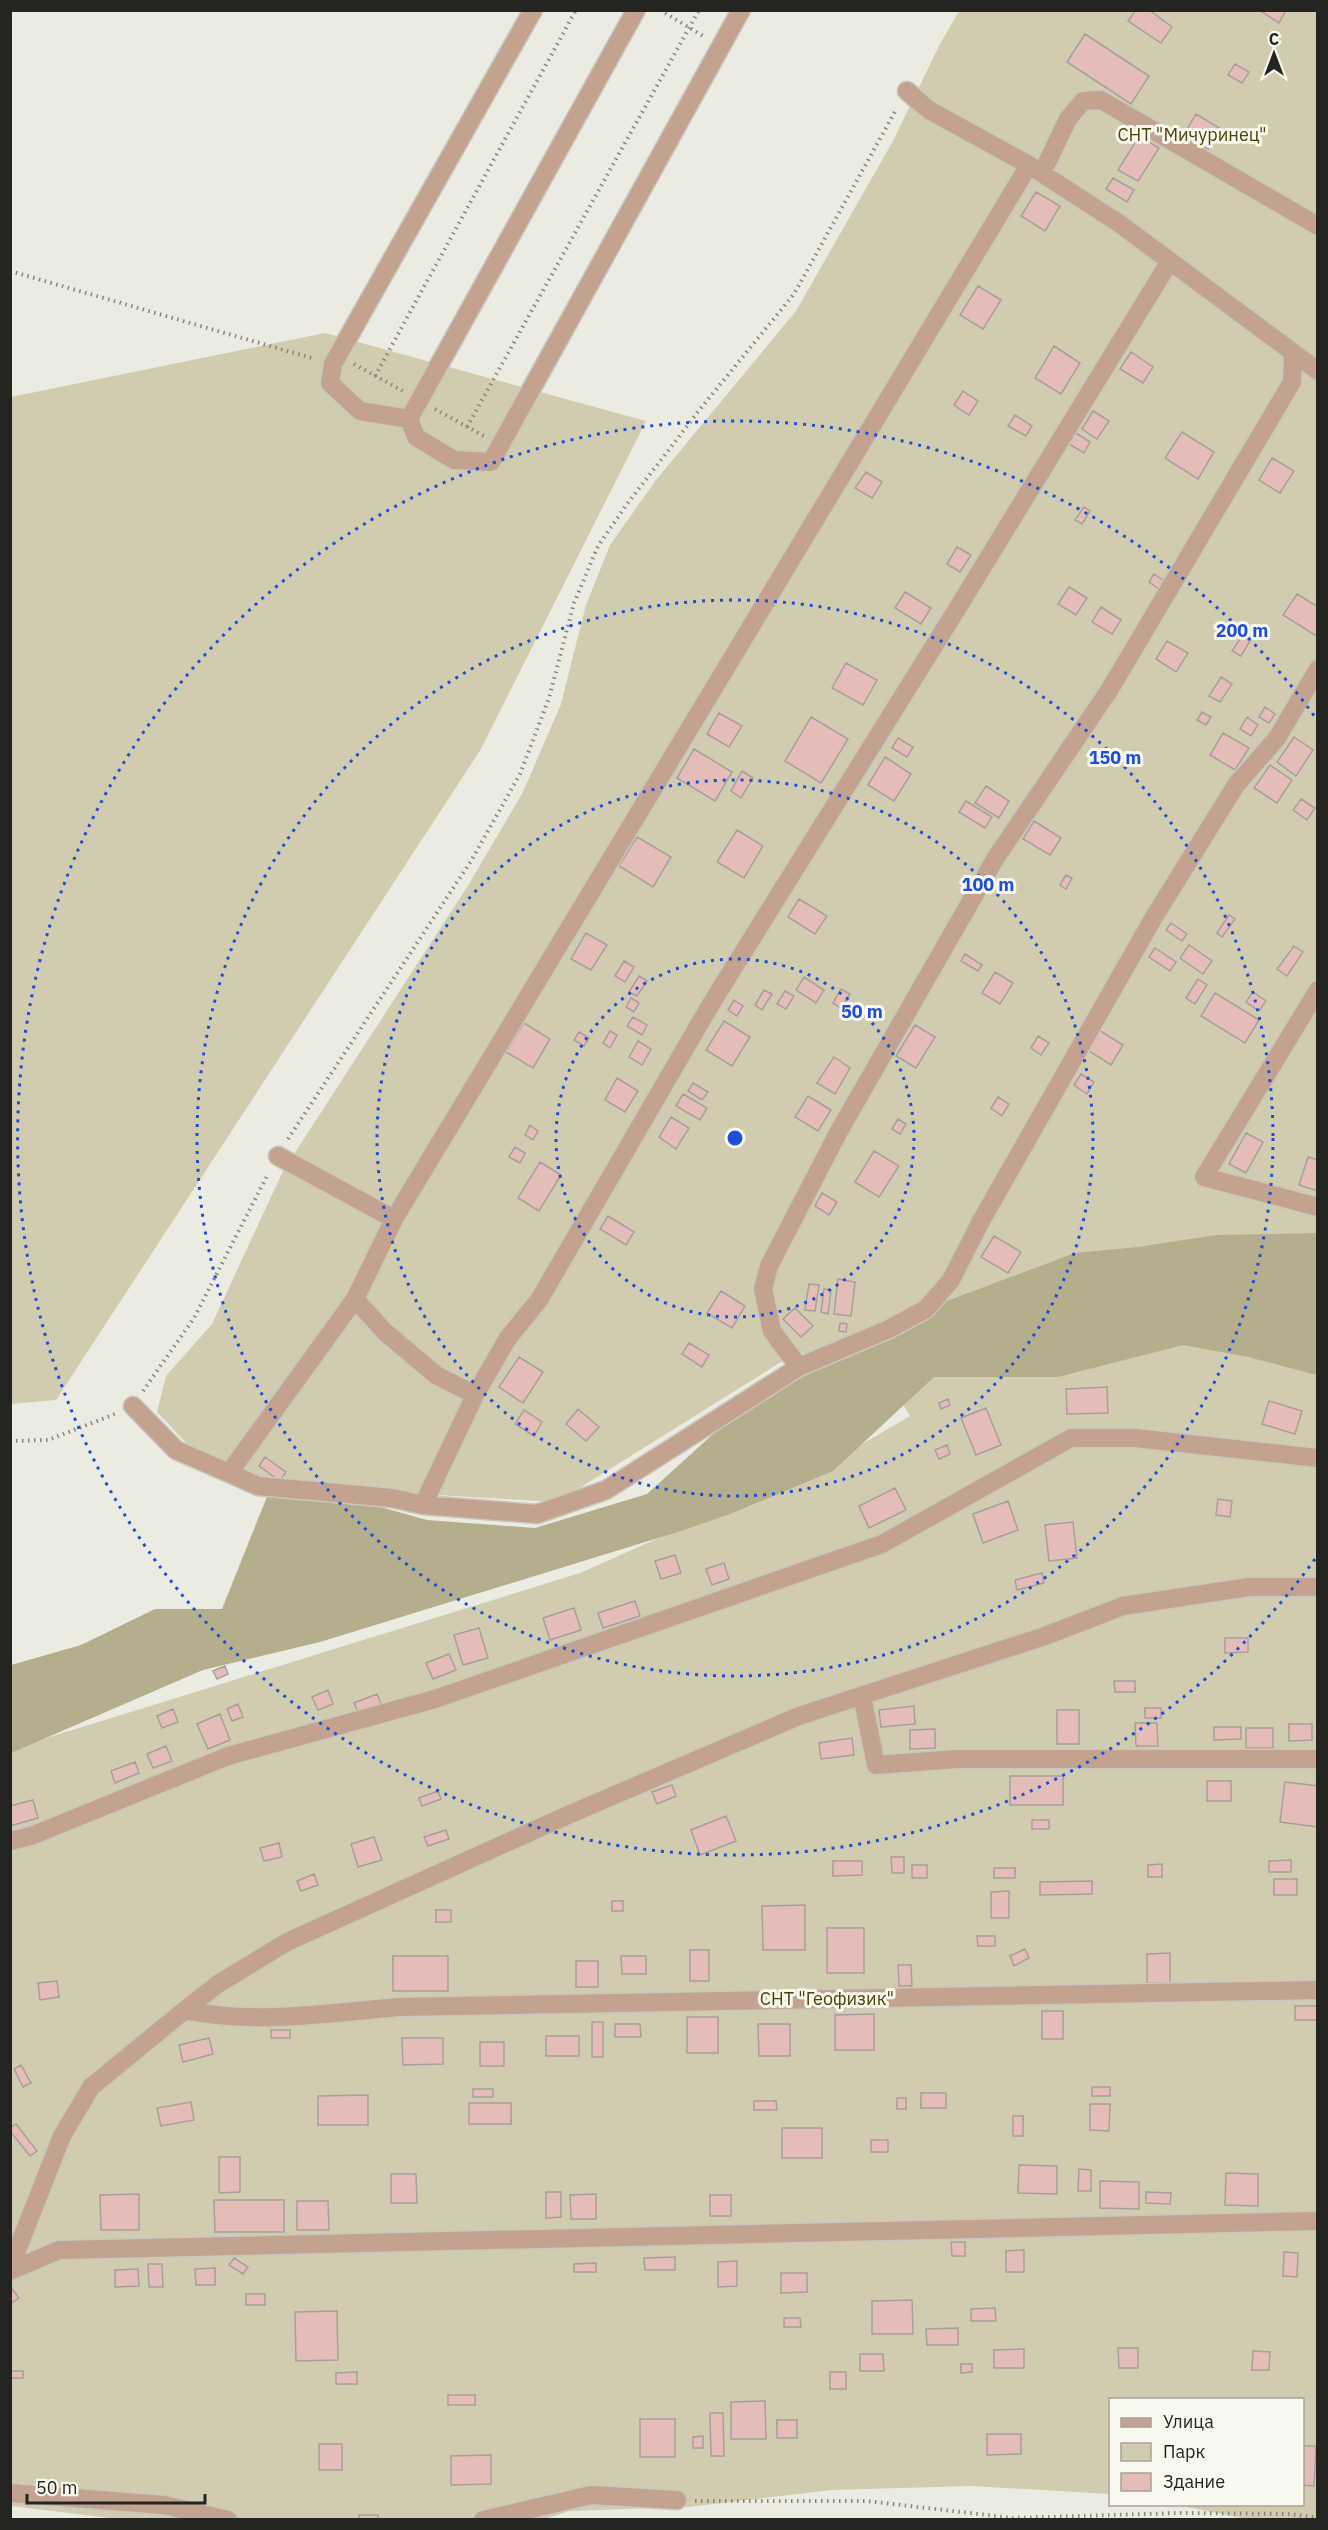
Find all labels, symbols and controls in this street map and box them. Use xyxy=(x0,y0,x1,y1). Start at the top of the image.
north arrow xyxy=(1244,24,1304,84)
text: С xyxy=(1269,29,1279,49)
park label: СНТ "Мичуринец" xyxy=(1117,123,1267,146)
text: 200 m xyxy=(1216,619,1268,642)
text: 150 m xyxy=(1089,746,1141,769)
text: 100 m xyxy=(962,873,1014,896)
text: 50 m xyxy=(841,1000,883,1023)
centre of rings xyxy=(725,1128,745,1148)
park label: СНТ "Геофизик" xyxy=(760,1987,894,2010)
legend xyxy=(1109,2398,1304,2506)
text: Улица xyxy=(1163,2410,1214,2433)
text: Парк xyxy=(1163,2440,1206,2463)
scale bar xyxy=(27,2467,206,2505)
text: Здание xyxy=(1163,2470,1225,2493)
text: 50 m xyxy=(36,2476,78,2499)

